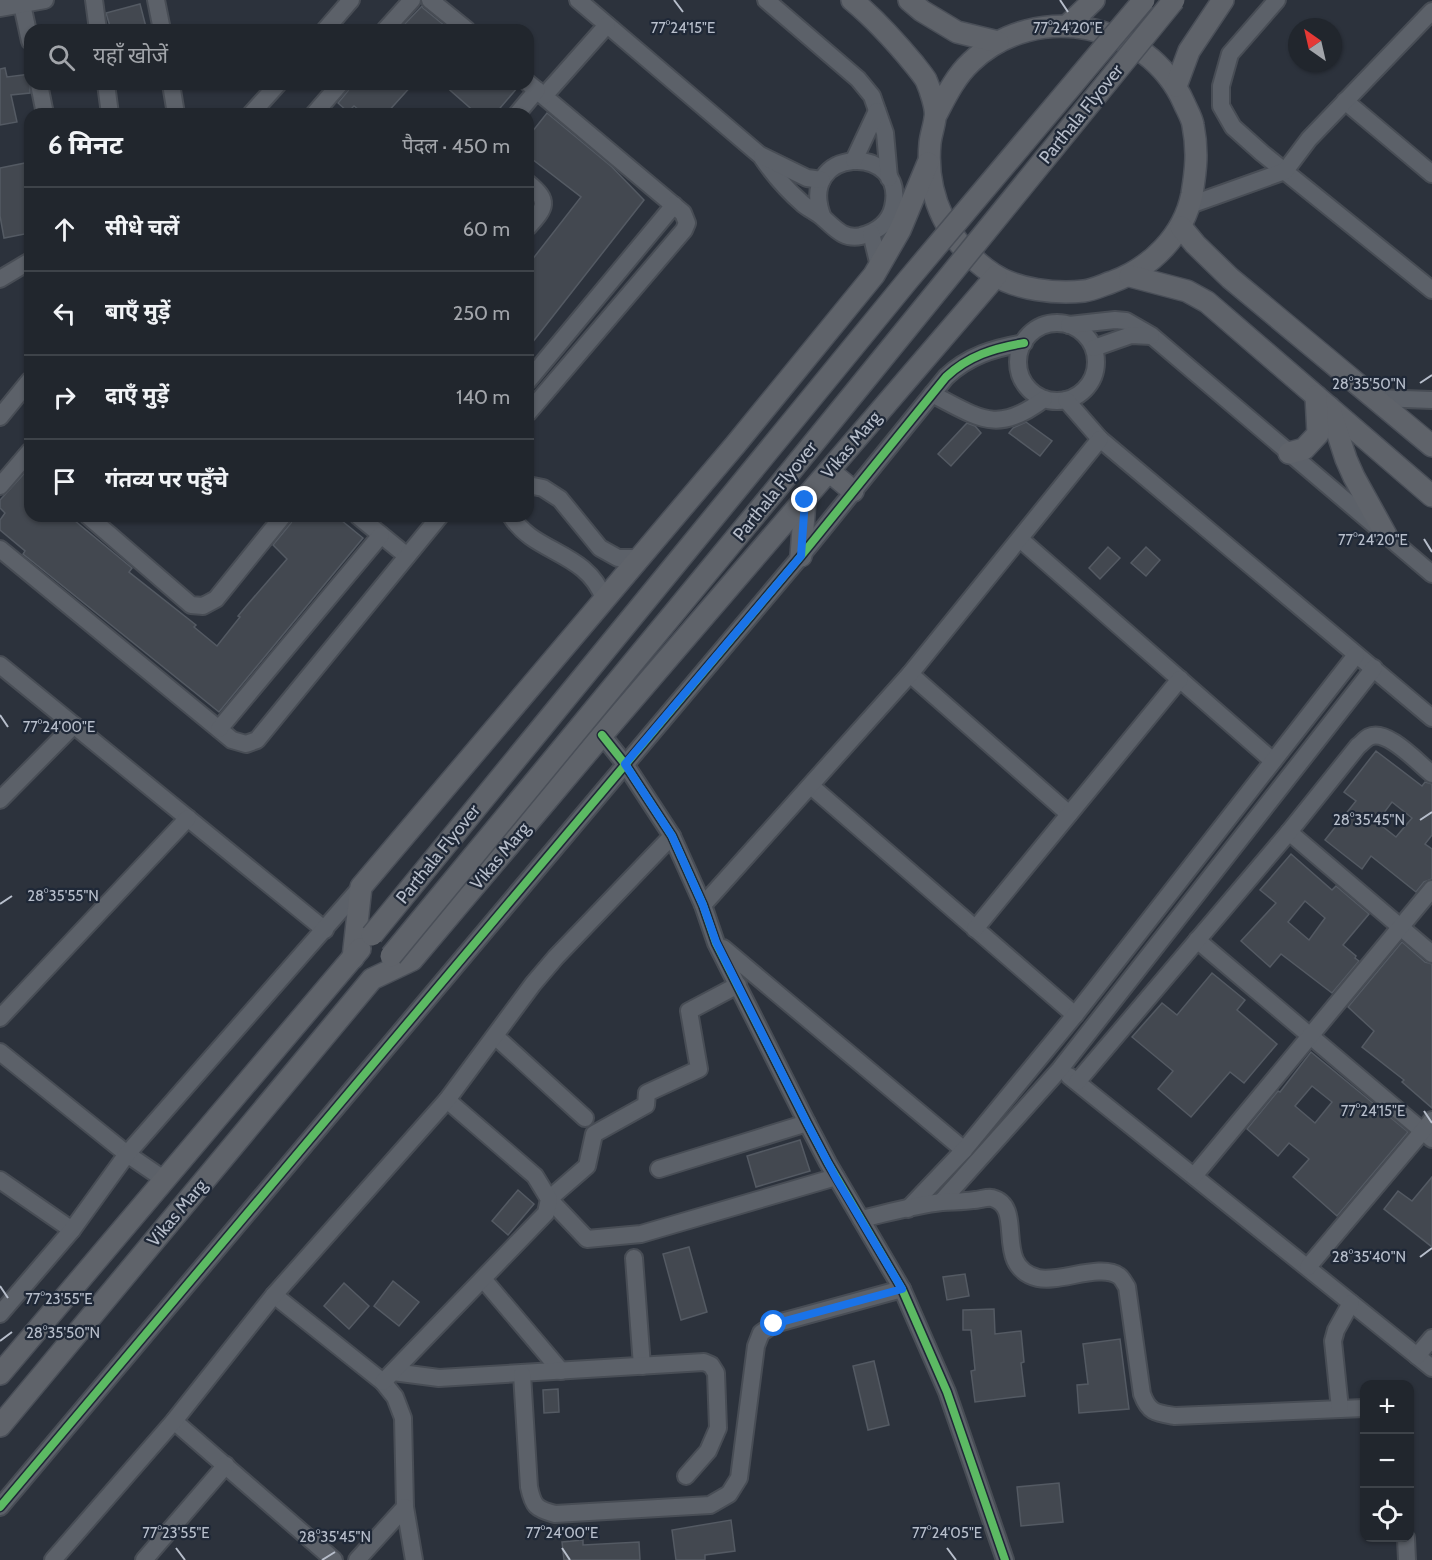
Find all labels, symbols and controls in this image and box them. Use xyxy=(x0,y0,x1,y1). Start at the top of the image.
north arrow xyxy=(1288,18,1342,72)
text: 77°24'15"E xyxy=(651,19,715,37)
text: 77°24'20"E xyxy=(1033,19,1103,37)
search box xyxy=(24,24,534,90)
icon: search xyxy=(45,41,78,74)
text: यहाँ खोजें xyxy=(93,42,168,69)
street label: Parthala Flyover xyxy=(1034,60,1128,168)
text: 6 मिनट xyxy=(48,129,123,161)
text: पैदल · 450 m xyxy=(402,134,510,158)
icon: ahead xyxy=(48,213,81,246)
text: सीधे चलें xyxy=(105,214,179,241)
text: 60 m xyxy=(463,217,510,241)
icon: left xyxy=(48,297,81,330)
text: बाएँ मुड़ें xyxy=(105,298,170,325)
text: 250 m xyxy=(453,301,510,325)
text: 28°35'50"N xyxy=(1332,375,1406,393)
icon: right xyxy=(48,381,81,414)
text: दाएँ मुड़ें xyxy=(105,382,169,409)
text: 140 m xyxy=(456,385,510,409)
street label: Vikas Marg xyxy=(816,406,886,483)
street label: Parthala Flyover xyxy=(728,437,822,545)
icon: arrive xyxy=(48,465,81,498)
text: गंतव्य पर पहुँचे xyxy=(105,466,228,493)
route end xyxy=(791,486,817,512)
text: 77°24'20"E xyxy=(1338,531,1408,549)
text: 77°24'00"E xyxy=(23,718,95,736)
street label: Parthala Flyover xyxy=(391,800,485,908)
text: 28°35'45"N xyxy=(1333,811,1405,829)
street label: Vikas Marg xyxy=(465,817,535,894)
text: 28°35'55"N xyxy=(27,887,99,905)
text: 77°24'15"E xyxy=(1341,1102,1405,1120)
street label: Vikas Marg xyxy=(142,1174,212,1251)
text: 28°35'40"N xyxy=(1332,1248,1406,1266)
text: 77°23'55"E xyxy=(25,1290,93,1308)
route start xyxy=(760,1310,786,1336)
text: 28°35'50"N xyxy=(26,1324,100,1342)
map controls xyxy=(1360,1380,1414,1542)
button: + xyxy=(1360,1380,1414,1434)
button: − xyxy=(1360,1434,1414,1488)
button: locate xyxy=(1360,1488,1414,1542)
text: 77°23'55"E xyxy=(142,1524,210,1542)
text: 77°24'00"E xyxy=(526,1524,598,1542)
text: 77°24'05"E xyxy=(912,1524,982,1542)
text: 28°35'45"N xyxy=(299,1528,371,1546)

